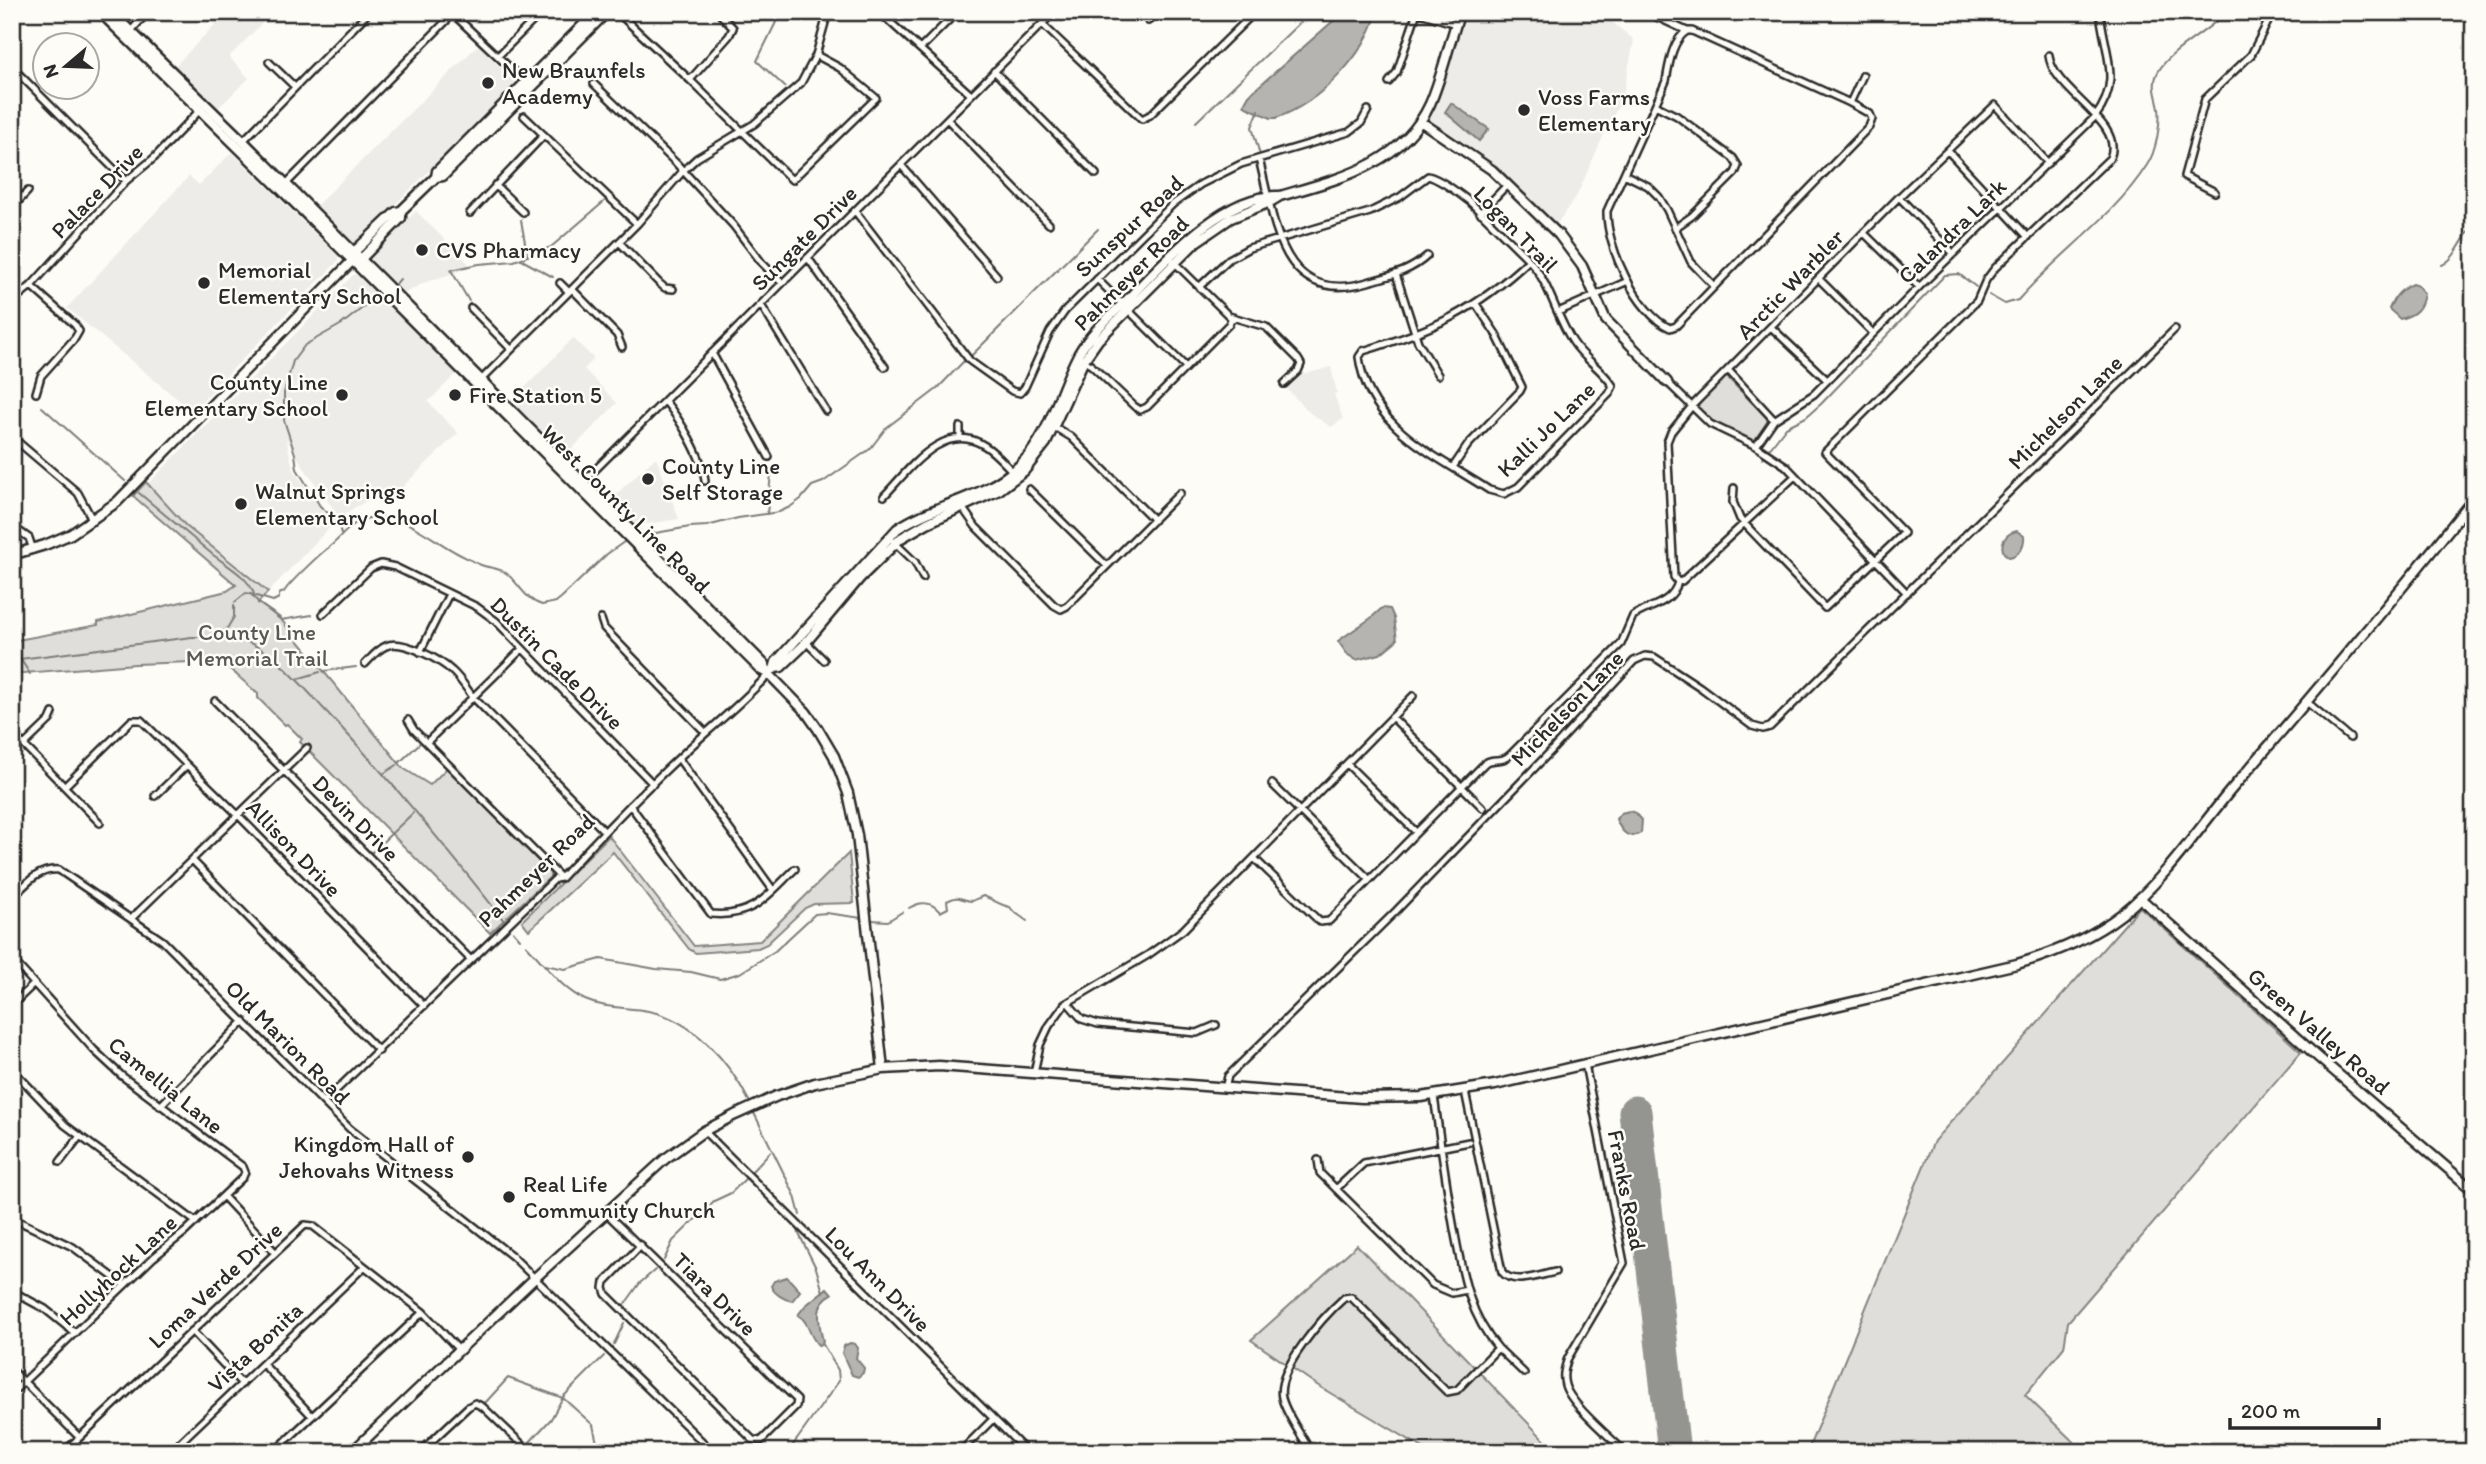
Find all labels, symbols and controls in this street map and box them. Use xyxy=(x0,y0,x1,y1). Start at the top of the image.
north arrow xyxy=(32,32,102,102)
place label: New Braunfels Academy xyxy=(502,56,646,110)
text: N xyxy=(37,62,63,81)
marker: New Braunfels Academy xyxy=(480,75,496,91)
place label: Voss Farms Elementary xyxy=(1538,83,1651,137)
marker: Voss Farms Elementary xyxy=(1516,102,1532,118)
street label: Palace Drive xyxy=(45,138,149,244)
street label: Sunspur Road xyxy=(1069,169,1189,283)
street label: Calandra Lark xyxy=(1892,172,2012,290)
street label: Sungate Drive xyxy=(745,179,863,297)
street label: Logan Trail xyxy=(1468,180,1565,279)
street label: Pahmeyer Road xyxy=(1067,209,1195,337)
street label: Arctic Warbler xyxy=(1730,223,1850,345)
place label: CVS Pharmacy xyxy=(436,236,581,264)
marker: CVS Pharmacy xyxy=(414,242,430,258)
place label: Memorial Elementary School xyxy=(218,256,402,310)
marker: Memorial Elementary School xyxy=(196,275,212,291)
street label: Michelson Lane xyxy=(2002,349,2128,475)
place label: County Line Elementary School xyxy=(145,368,328,422)
street label: Kalli Jo Lane xyxy=(1491,375,1601,483)
place label: Fire Station 5 xyxy=(469,381,602,409)
marker: County Line Elementary School xyxy=(334,387,350,403)
marker: Fire Station 5 xyxy=(447,387,463,403)
street label: West County Line Road xyxy=(535,418,717,600)
place label: County Line Self Storage xyxy=(662,452,783,506)
marker: County Line Self Storage xyxy=(640,471,656,487)
place label: Walnut Springs Elementary School xyxy=(255,477,439,531)
marker: Walnut Springs Elementary School xyxy=(233,496,249,512)
street label: Dustin Cade Drive xyxy=(484,590,630,736)
park label: County Line Memorial Trail xyxy=(186,618,329,672)
street label: Michelson Lane xyxy=(1505,644,1629,772)
street label: Devin Drive xyxy=(307,769,405,867)
street label: Allison Drive xyxy=(240,793,348,903)
street label: Pahmeyer Road xyxy=(472,807,600,933)
street label: Green Valley Road xyxy=(2242,961,2396,1101)
street label: Old Marion Road xyxy=(220,974,356,1110)
street label: Camellia Lane xyxy=(103,1030,229,1140)
street label: Franks Road xyxy=(1602,1127,1652,1253)
place label: Kingdom Hall of Jehovahs Witness xyxy=(279,1130,454,1184)
marker: Kingdom Hall of Jehovahs Witness xyxy=(460,1149,476,1165)
place label: Real Life Community Church xyxy=(523,1170,715,1224)
marker: Real Life Community Church xyxy=(501,1189,517,1205)
street label: Hollyhock Lane xyxy=(53,1208,183,1332)
street label: Loma Verde Drive xyxy=(142,1216,288,1354)
street label: Lou Ann Drive xyxy=(819,1220,937,1338)
street label: Tiara Drive xyxy=(667,1246,763,1342)
street label: Vista Bonita xyxy=(202,1296,308,1398)
scale bar xyxy=(2230,1387,2379,1431)
text: 200 m xyxy=(2241,1398,2301,1423)

